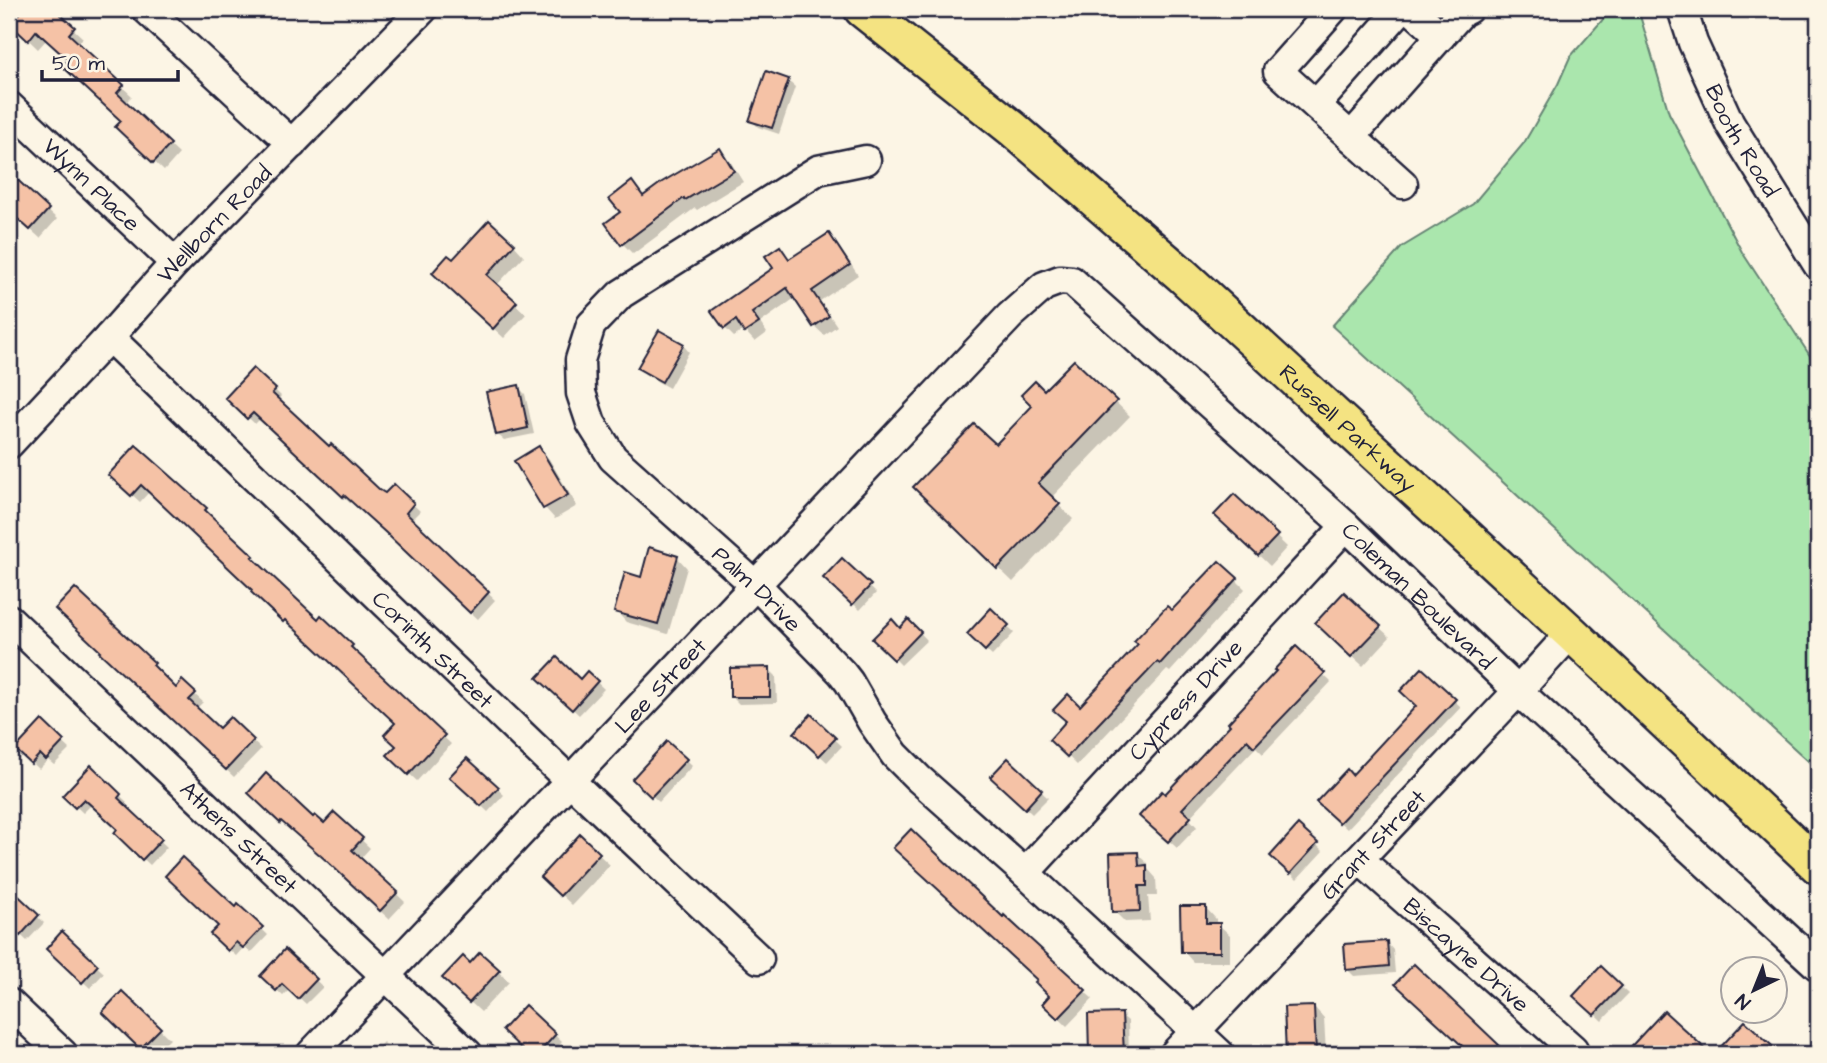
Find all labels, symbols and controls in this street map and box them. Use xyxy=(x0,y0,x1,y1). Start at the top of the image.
scale bar xyxy=(42,38,178,82)
text: 50 m xyxy=(52,49,106,78)
street label: Booth Road xyxy=(1697,79,1787,203)
street label: Wynn Place xyxy=(35,131,147,239)
street label: Wellborn Road xyxy=(150,158,280,290)
street label: Russell Parkway xyxy=(1272,357,1423,501)
street label: Coleman Boulevard xyxy=(1334,515,1502,677)
street label: Palm Drive xyxy=(705,539,808,639)
street label: Corinth Street xyxy=(364,584,501,717)
street label: Lee Street xyxy=(608,630,715,741)
street label: Cypress Drive xyxy=(1122,633,1250,768)
street label: Athens Street xyxy=(173,774,305,902)
street label: Grant Street xyxy=(1313,782,1434,907)
street label: Biscayne Drive xyxy=(1396,891,1536,1020)
north arrow xyxy=(1718,954,1788,1024)
text: N xyxy=(1730,987,1757,1015)

